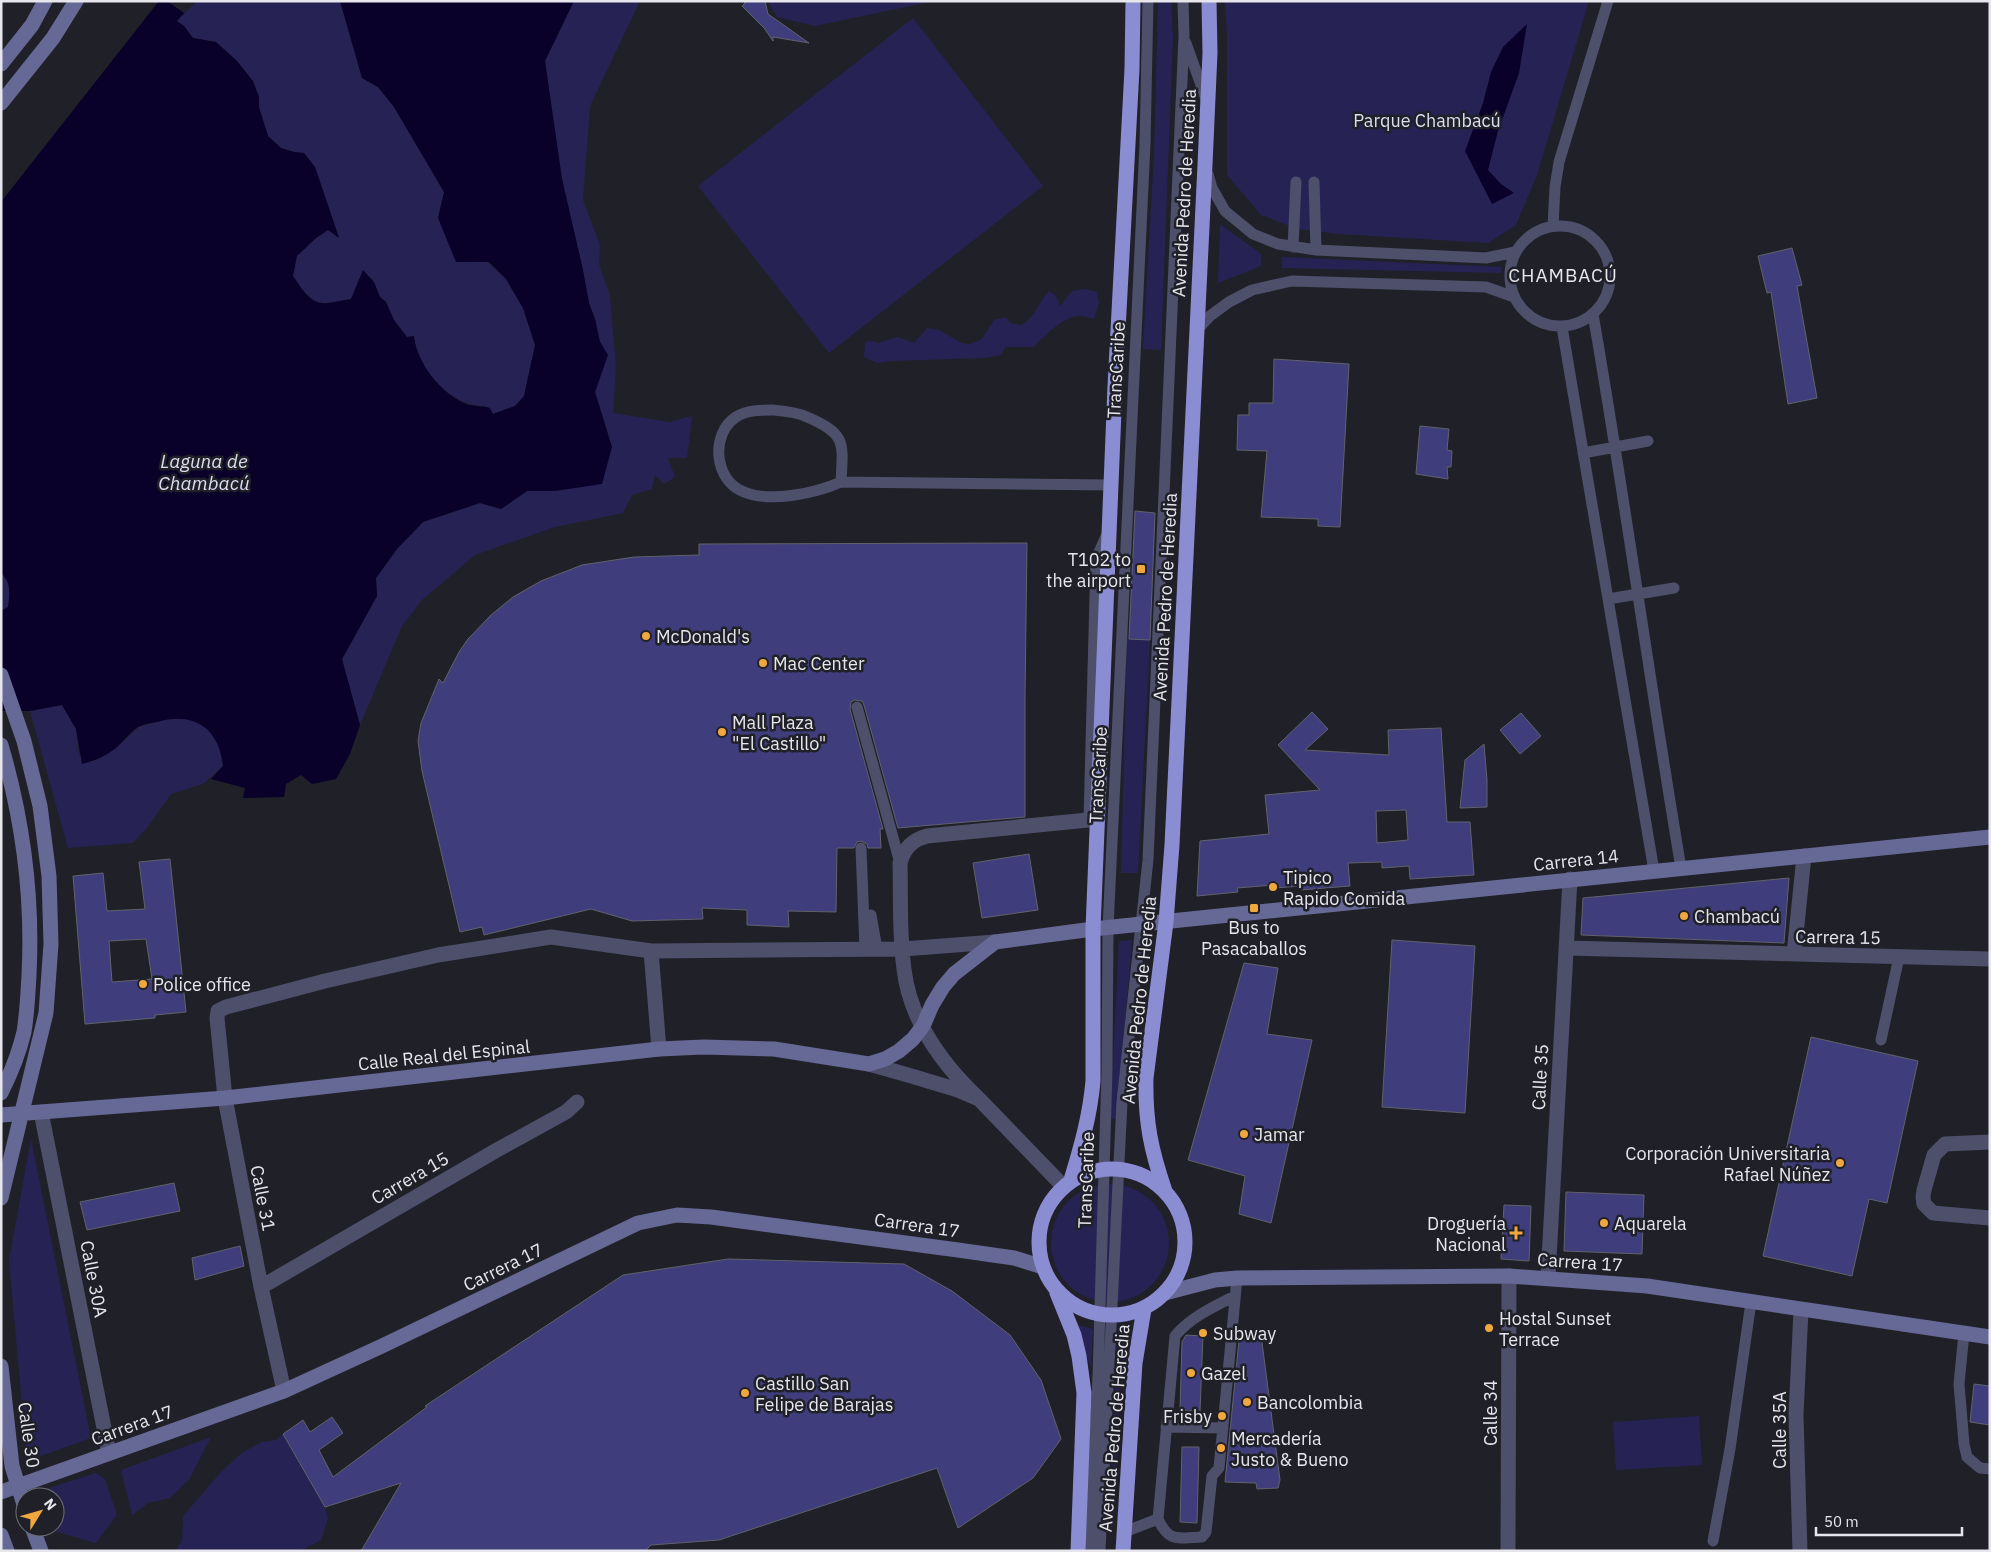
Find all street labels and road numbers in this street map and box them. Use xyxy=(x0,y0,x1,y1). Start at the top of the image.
street label: Avenida Pedro de Heredia xyxy=(1167,88,1201,298)
street label: TransCaribe xyxy=(1102,321,1130,419)
street label: Avenida Pedro de Heredia xyxy=(1148,492,1182,702)
street label: TransCaribe xyxy=(1084,726,1112,824)
street label: Carrera 14 xyxy=(1532,844,1620,876)
street label: Avenida Pedro de Heredia xyxy=(1117,895,1161,1105)
street label: Carrera 15 xyxy=(1795,925,1881,949)
street label: Calle Real del Espinal xyxy=(357,1035,531,1075)
street label: Calle 35 xyxy=(1527,1043,1553,1111)
street label: TransCaribe xyxy=(1073,1131,1099,1229)
street label: Carrera 15 xyxy=(367,1147,453,1209)
street label: Calle 31 xyxy=(245,1163,281,1233)
street label: Carrera 17 xyxy=(873,1208,961,1242)
street label: Carrera 17 xyxy=(459,1238,547,1296)
street label: Calle 30A xyxy=(75,1239,113,1320)
street label: Carrera 17 xyxy=(1536,1248,1624,1276)
street label: Avenida Pedro de Heredia xyxy=(1093,1323,1135,1533)
street label: Calle 34 xyxy=(1479,1380,1502,1446)
street label: Calle 35A xyxy=(1768,1391,1791,1469)
street label: Carrera 17 xyxy=(88,1400,176,1450)
street label: Calle 30 xyxy=(13,1401,45,1469)

